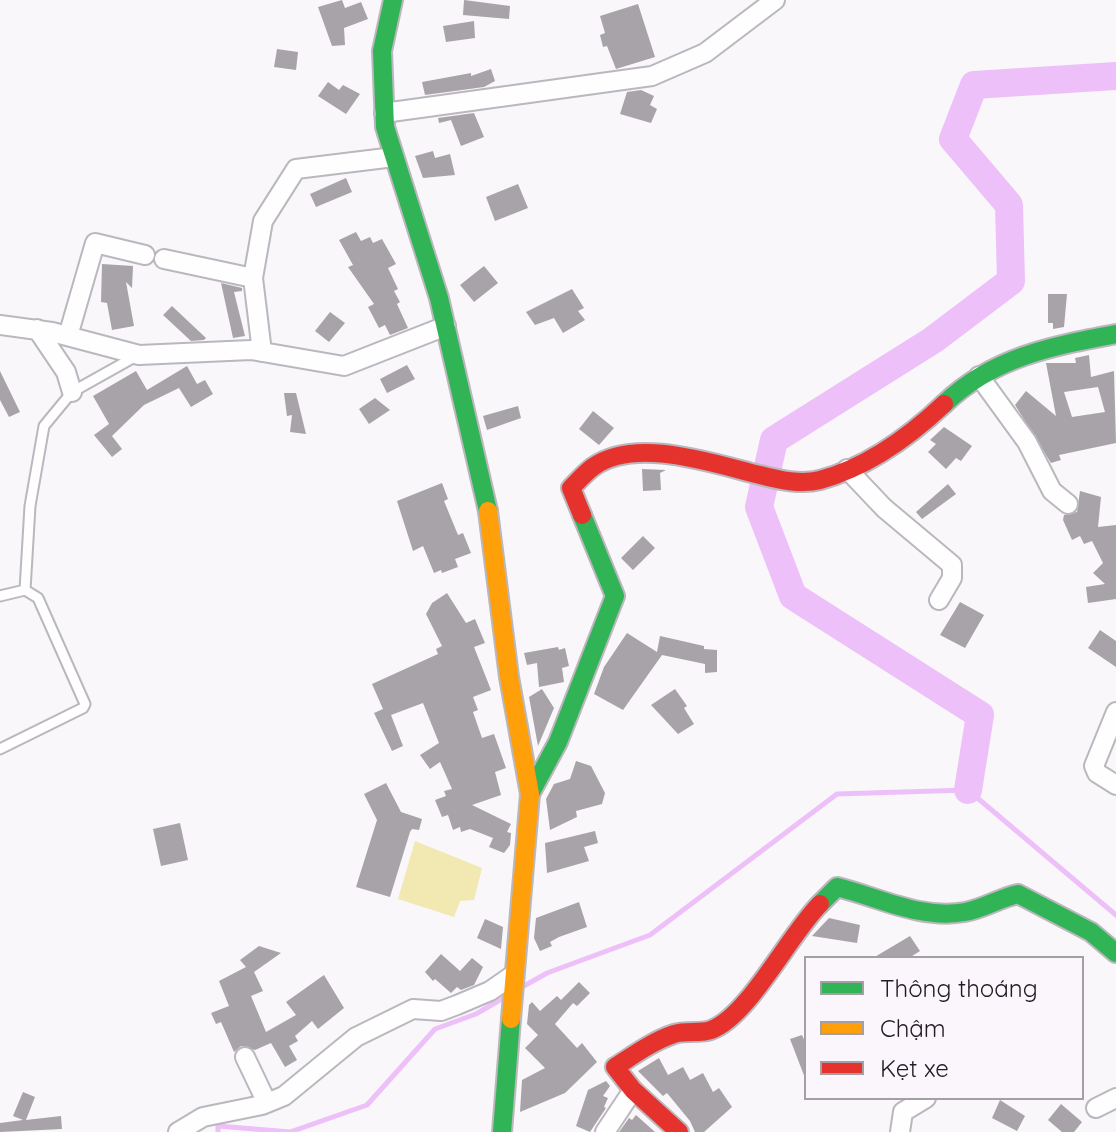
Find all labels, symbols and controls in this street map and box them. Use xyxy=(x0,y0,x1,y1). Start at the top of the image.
legend xyxy=(804,956,1084,1100)
text: Thông thoáng xyxy=(880,973,1038,1003)
text: Chậm xyxy=(880,1013,946,1043)
text: Kẹt xe xyxy=(880,1053,949,1083)

